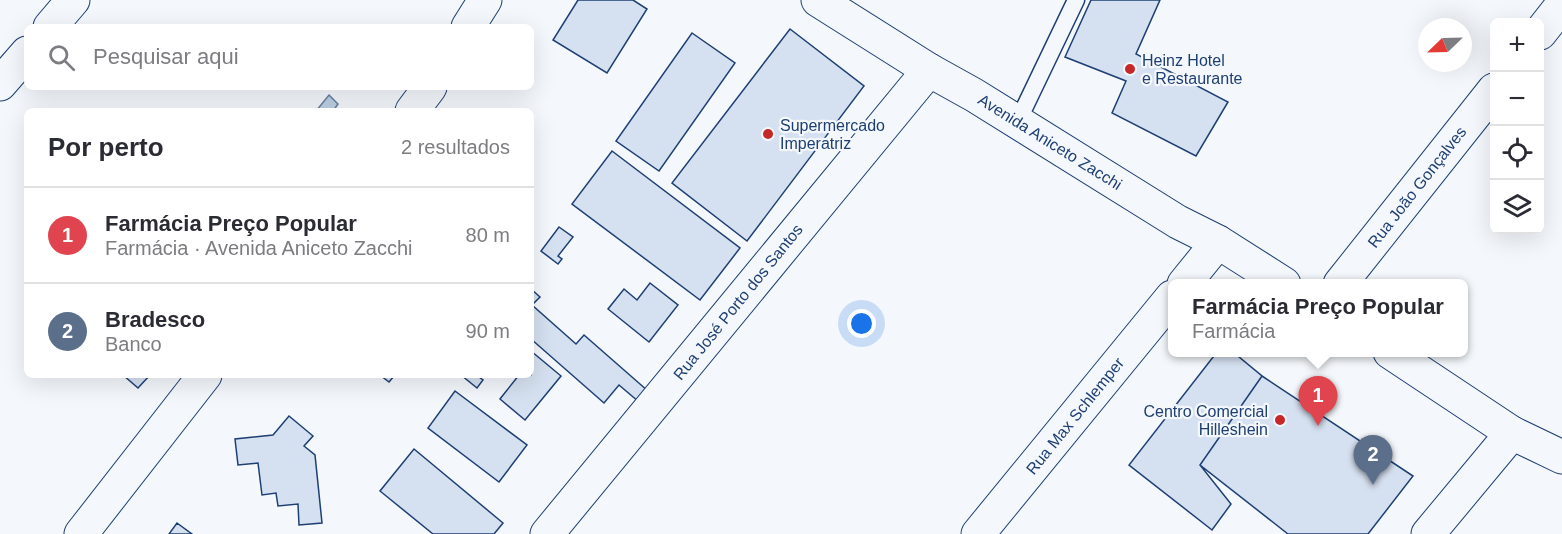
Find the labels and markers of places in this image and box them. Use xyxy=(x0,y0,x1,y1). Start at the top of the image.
place label: Heinz Hotel e Restaurante xyxy=(1142,52,1243,87)
marker: Heinz Hotel e Restaurante xyxy=(1123,62,1137,76)
place label: Supermercado Imperatriz xyxy=(780,117,885,152)
marker: Supermercado Imperatriz xyxy=(761,127,775,141)
pin: 1 xyxy=(1298,376,1338,426)
place label: Centro Comercial Hilleshein xyxy=(1144,403,1268,438)
marker: Centro Comercial Hilleshein xyxy=(1273,413,1287,427)
pin: 2 xyxy=(1354,436,1392,485)

